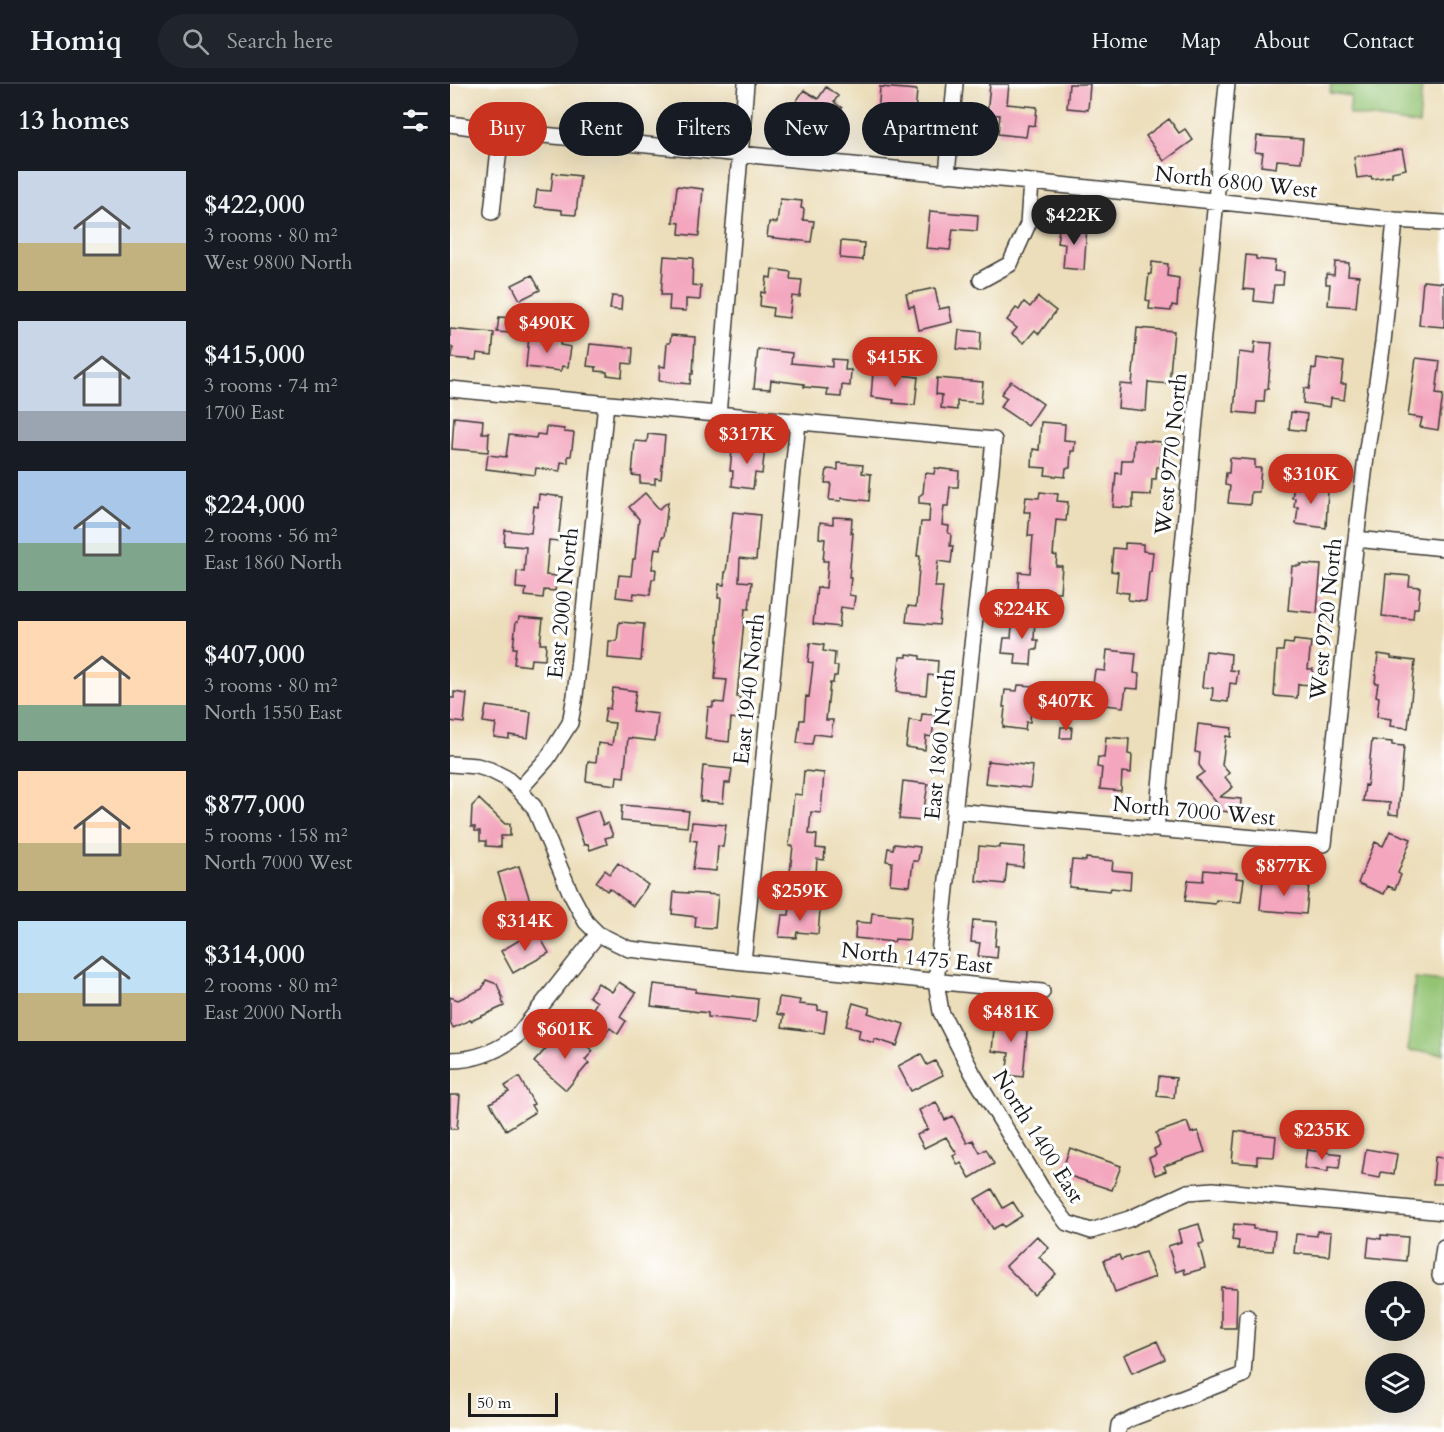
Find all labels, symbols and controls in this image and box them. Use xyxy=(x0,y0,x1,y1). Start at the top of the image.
search box xyxy=(158,14,578,68)
text: Homiq xyxy=(30,22,122,60)
icon: search xyxy=(179,25,212,58)
text: Search here xyxy=(227,26,333,56)
text: Home xyxy=(1092,27,1148,56)
text: Map xyxy=(1181,27,1221,56)
text: About xyxy=(1254,27,1310,56)
text: Contact xyxy=(1343,27,1414,56)
chip: Buy xyxy=(468,102,547,156)
chip: Rent xyxy=(559,102,644,156)
chip: Filters xyxy=(656,102,752,156)
chip: New xyxy=(764,102,850,156)
chip: Apartment xyxy=(862,102,999,156)
text: 13 homes xyxy=(18,103,129,138)
icon: filters xyxy=(399,104,432,137)
street label: North 6800 West xyxy=(1153,159,1319,205)
text: $422,000 xyxy=(204,187,305,222)
icon: home xyxy=(66,195,138,267)
pin: $422K xyxy=(1032,195,1116,246)
text: $422K xyxy=(1045,201,1103,228)
text: 3 rooms · 80 m² xyxy=(204,222,337,249)
text: West 9800 North xyxy=(204,249,352,276)
pin: $490K xyxy=(505,303,589,354)
text: $490K xyxy=(518,309,576,336)
text: $415,000 xyxy=(204,337,305,372)
pin: $415K xyxy=(853,337,937,388)
text: $415K xyxy=(866,343,924,370)
icon: home xyxy=(66,345,138,417)
street label: West 9770 North xyxy=(1147,371,1194,538)
text: 3 rooms · 74 m² xyxy=(204,372,337,399)
text: 1700 East xyxy=(204,399,284,426)
pin: $317K xyxy=(705,414,789,465)
text: $317K xyxy=(718,420,776,447)
pin: $310K xyxy=(1269,454,1353,505)
text: $310K xyxy=(1282,460,1340,487)
text: $224,000 xyxy=(204,487,305,522)
icon: home xyxy=(66,495,138,567)
text: 2 rooms · 56 m² xyxy=(204,522,337,549)
street label: East 2000 North xyxy=(540,526,586,680)
street label: West 9720 North xyxy=(1302,536,1349,703)
text: East 1860 North xyxy=(204,549,342,576)
pin: $224K xyxy=(980,589,1064,640)
text: $224K xyxy=(993,595,1051,622)
street label: East 1940 North xyxy=(726,612,772,766)
text: $407,000 xyxy=(204,637,305,672)
icon: home xyxy=(66,645,138,717)
street label: East 1860 North xyxy=(917,667,963,821)
text: 3 rooms · 80 m² xyxy=(204,672,337,699)
pin: $407K xyxy=(1024,681,1108,732)
text: $407K xyxy=(1037,687,1095,714)
text: North 1550 East xyxy=(204,699,342,726)
text: $877,000 xyxy=(204,787,305,822)
street label: North 7000 West xyxy=(1111,789,1277,833)
icon: home xyxy=(66,795,138,867)
text: 5 rooms · 158 m² xyxy=(204,822,348,849)
pin: $877K xyxy=(1242,846,1326,897)
text: North 7000 West xyxy=(204,849,352,876)
text: $877K xyxy=(1255,852,1313,879)
pin: $259K xyxy=(758,871,842,922)
text: $259K xyxy=(771,877,829,904)
pin: $314K xyxy=(483,901,567,952)
text: $314K xyxy=(496,907,554,934)
street label: North 1475 East xyxy=(840,935,994,981)
text: $314,000 xyxy=(204,937,305,972)
icon: home xyxy=(66,945,138,1017)
text: 2 rooms · 80 m² xyxy=(204,972,337,999)
pin: $481K xyxy=(969,992,1053,1043)
text: $481K xyxy=(982,998,1040,1025)
text: East 2000 North xyxy=(204,999,342,1026)
pin: $601K xyxy=(523,1009,607,1060)
text: $601K xyxy=(536,1015,594,1042)
street label: North 1400 East xyxy=(985,1064,1091,1209)
pin: $235K xyxy=(1280,1110,1364,1161)
text: $235K xyxy=(1293,1116,1351,1143)
map controls xyxy=(1365,1281,1425,1413)
button: locate xyxy=(1365,1281,1425,1341)
button: layers xyxy=(1365,1353,1425,1413)
scale bar xyxy=(468,1390,558,1418)
text: 50 m xyxy=(477,1392,511,1414)

